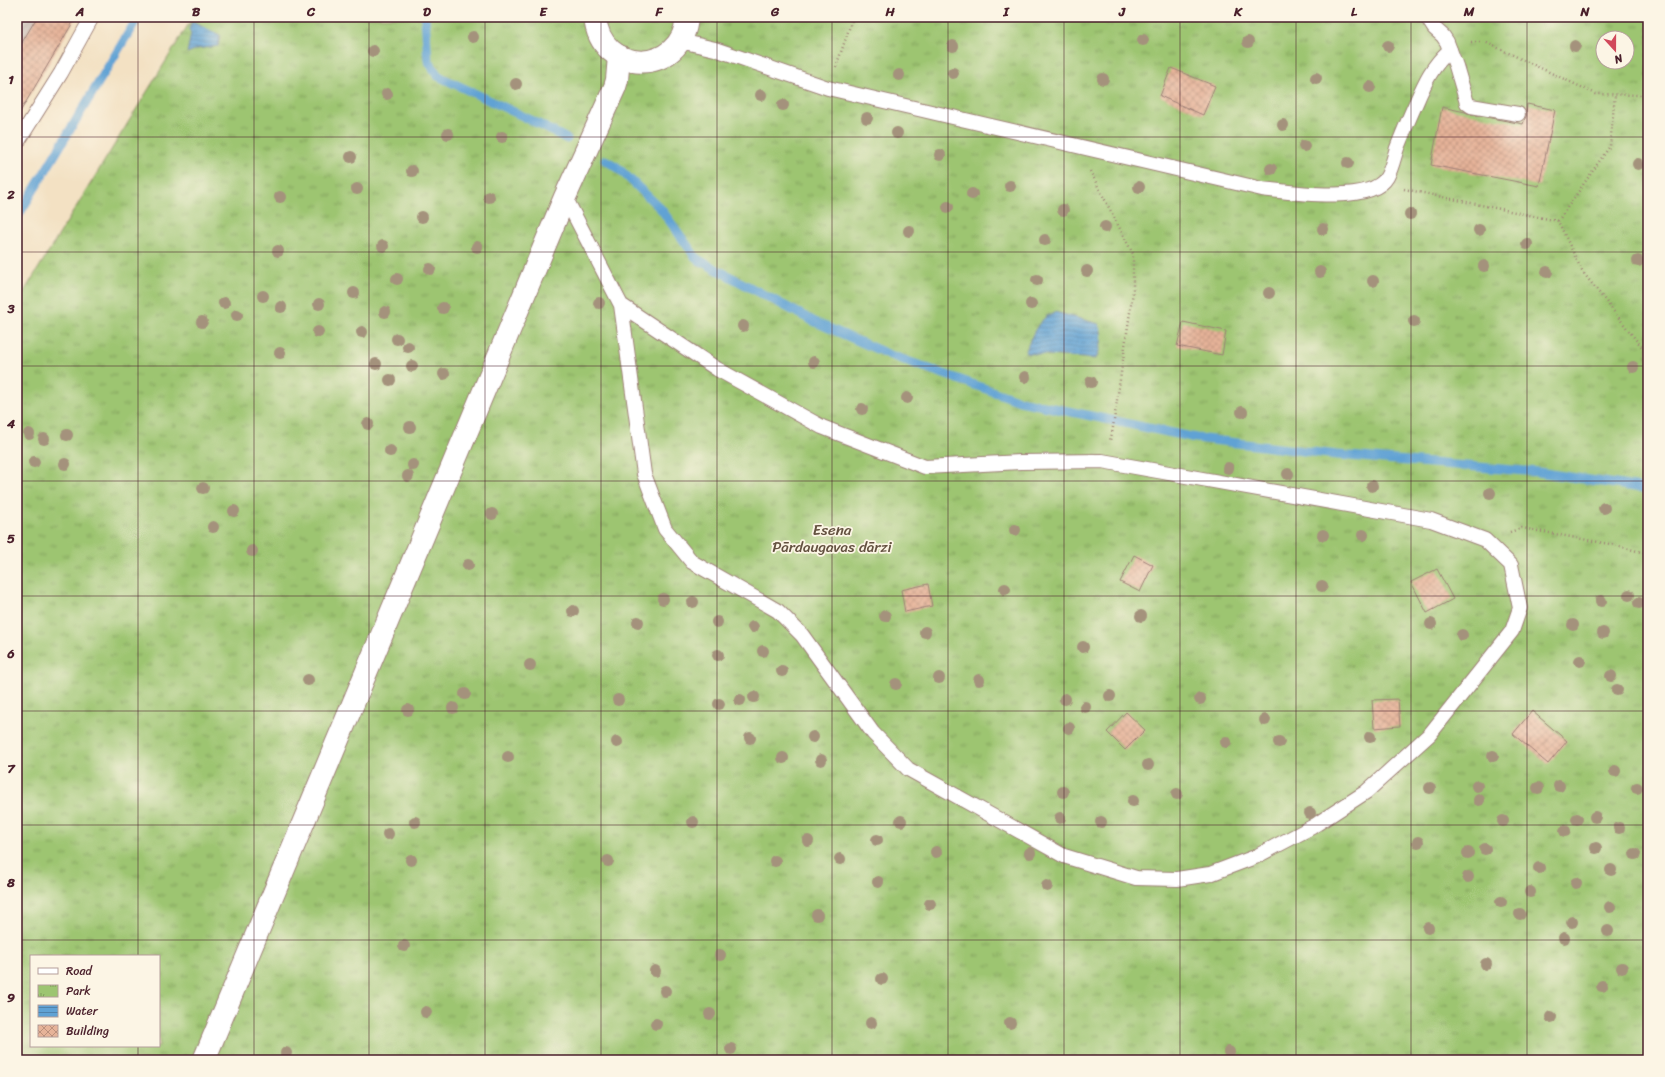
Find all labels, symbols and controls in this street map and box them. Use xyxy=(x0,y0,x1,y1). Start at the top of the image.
text: A xyxy=(75,0,84,23)
text: B xyxy=(192,0,201,23)
text: C xyxy=(306,0,316,23)
text: D xyxy=(423,0,431,23)
text: E xyxy=(539,0,548,23)
text: F xyxy=(654,0,663,23)
text: G xyxy=(770,0,780,23)
text: H xyxy=(884,0,895,23)
text: I xyxy=(1002,0,1010,23)
text: J xyxy=(1118,0,1126,23)
text: K xyxy=(1233,0,1243,23)
text: L xyxy=(1351,0,1358,23)
text: M xyxy=(1463,0,1475,23)
text: N xyxy=(1579,0,1590,23)
north arrow xyxy=(1595,30,1635,70)
text: N xyxy=(1611,48,1626,69)
text: 1 xyxy=(8,68,14,91)
text: 2 xyxy=(6,183,15,206)
text: 3 xyxy=(6,297,15,320)
text: 4 xyxy=(6,412,16,435)
park label: Esena Pārdaugavas dārzi xyxy=(772,517,893,560)
text: 5 xyxy=(7,527,15,550)
text: 6 xyxy=(6,642,15,665)
text: 7 xyxy=(7,757,16,780)
text: 8 xyxy=(6,871,15,894)
legend xyxy=(30,955,160,1047)
text: Road xyxy=(66,960,93,982)
text: Park xyxy=(66,980,91,1002)
text: 9 xyxy=(7,986,15,1009)
text: Water xyxy=(66,1000,99,1022)
text: Building xyxy=(66,1020,109,1042)

